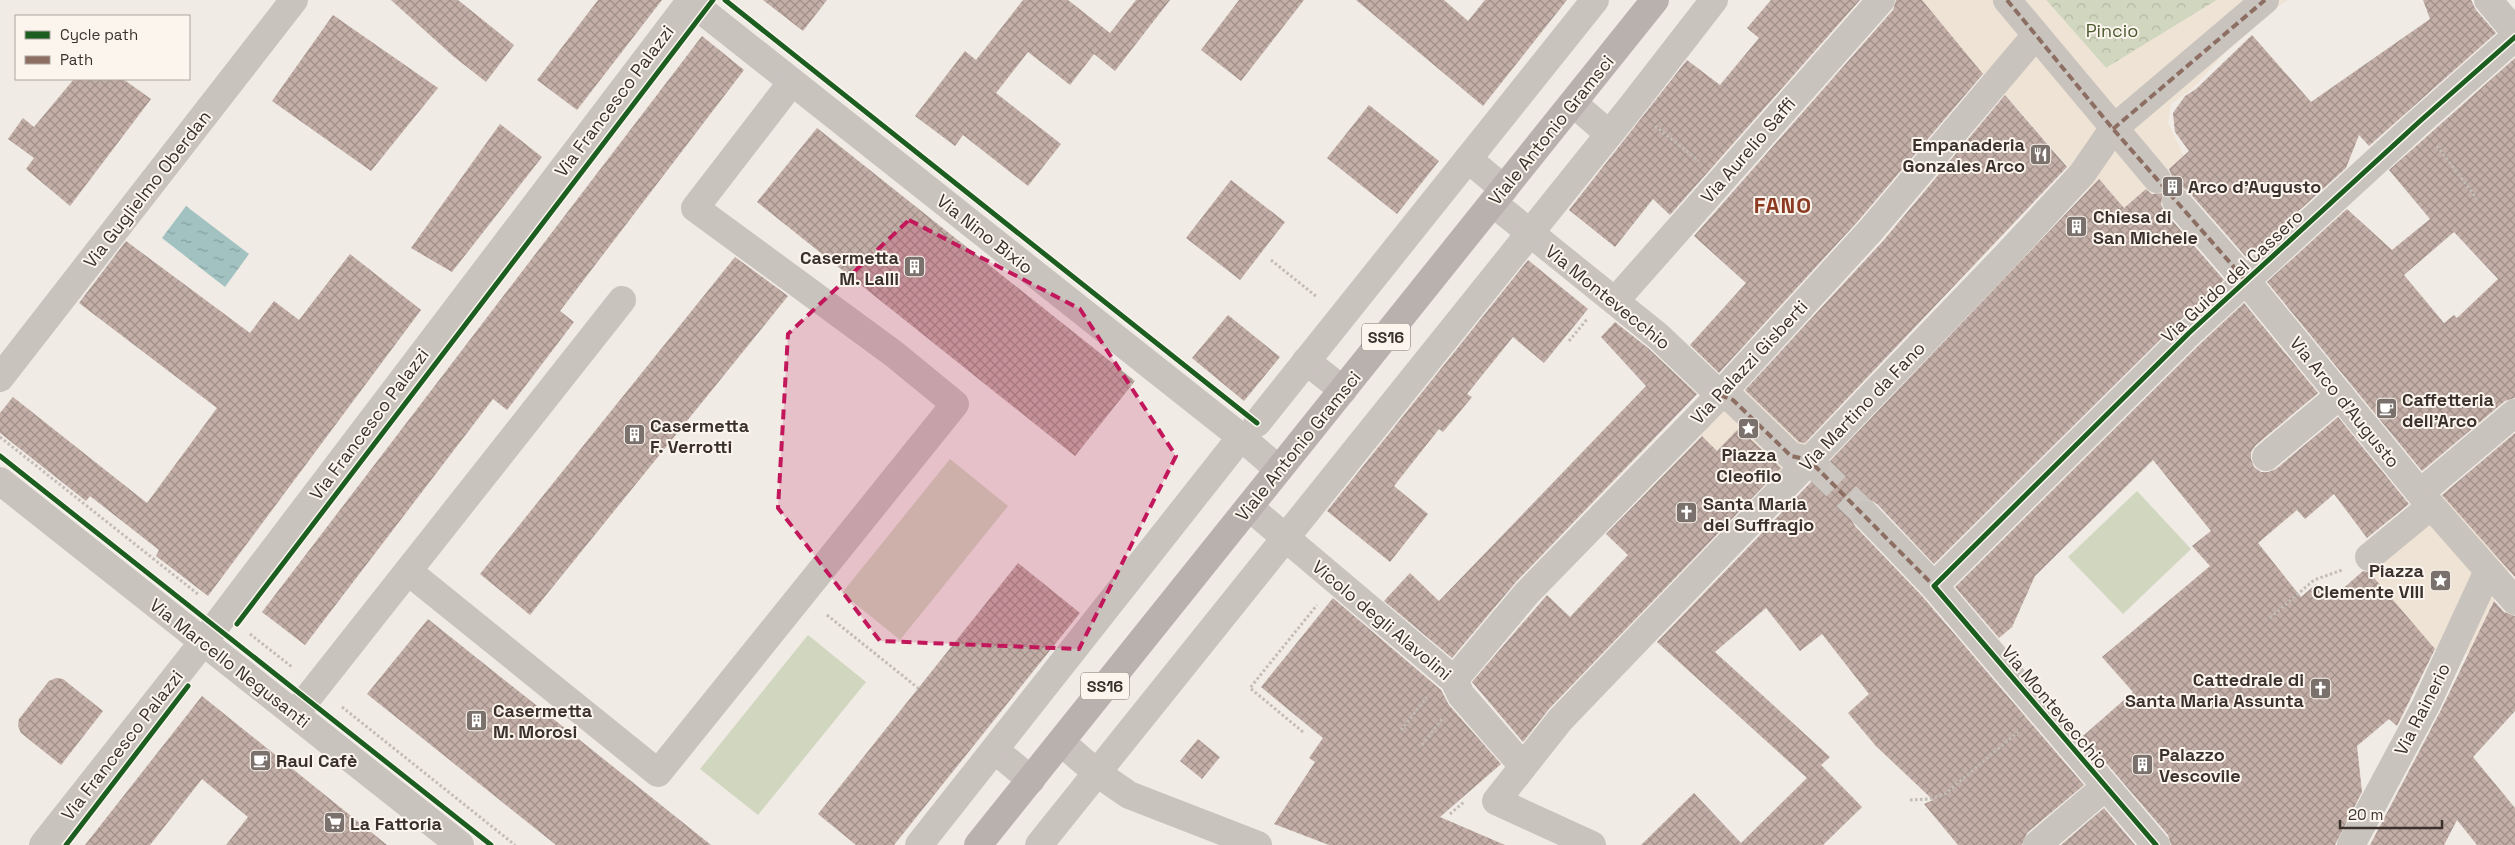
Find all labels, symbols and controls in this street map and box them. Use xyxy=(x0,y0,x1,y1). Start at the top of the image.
legend xyxy=(15,15,190,80)
park label: Pincio xyxy=(2086,19,2138,42)
street label: Via Francesco Palazzi xyxy=(549,20,679,182)
text: Cycle path xyxy=(60,25,138,44)
text: Path xyxy=(60,50,93,69)
street label: Viale Antonio Gramsci xyxy=(1483,50,1619,210)
street label: Via Aurelio Saffi xyxy=(1696,92,1800,208)
street label: Via Guglielmo Oberdan xyxy=(78,106,216,272)
place label: Empanaderia Gonzales Arco xyxy=(1903,133,2026,177)
restaurant icon: Empanaderia Gonzales Arco xyxy=(2029,142,2053,166)
building icon: Arco d'Augusto xyxy=(2160,174,2184,198)
place label: Arco d'Augusto xyxy=(2188,175,2321,198)
street label: Via Nino Bixio xyxy=(932,189,1038,279)
district label: FANO xyxy=(1754,191,1812,219)
street label: Via Guido del Cassero xyxy=(2156,204,2308,348)
place label: Chiesa di San Michele xyxy=(2093,205,2198,249)
building icon: Chiesa di San Michele xyxy=(2065,214,2089,238)
street label: Via Montevecchio xyxy=(1541,239,1675,355)
place label: Casermetta M. Lalli xyxy=(800,246,900,290)
building icon: Casermetta M. Lalli xyxy=(903,255,927,279)
street label: Via Palazzi Gisberti xyxy=(1686,295,1812,429)
road number: SS16 xyxy=(1362,324,1410,351)
street label: Via Arco d'Augusto xyxy=(2285,332,2405,472)
street label: Via Martino da Fano xyxy=(1794,336,1930,476)
street label: Via Francesco Palazzi xyxy=(304,343,434,505)
street label: Viale Antonio Gramsci xyxy=(1230,366,1366,526)
place label: Caffetteria dell'Arco xyxy=(2402,388,2495,432)
cafe icon: Caffetteria dell'Arco xyxy=(2374,397,2398,421)
place label: Casermetta F. Verrotti xyxy=(650,414,750,458)
place icon: Piazza Cleofilo xyxy=(1737,417,1761,441)
building icon: Casermetta F. Verrotti xyxy=(622,423,646,447)
place label: Piazza Cleofilo xyxy=(1716,443,1782,487)
place label: Santa Maria del Suffragio xyxy=(1703,492,1814,536)
church icon: Santa Maria del Suffragio xyxy=(1675,501,1699,525)
street label: Vicolo degli Alavolini xyxy=(1308,555,1456,685)
place label: Piazza Clemente VIII xyxy=(2313,559,2425,603)
place icon: Piazza Clemente VIII xyxy=(2428,568,2452,592)
street label: Via Marcello Negusanti xyxy=(145,593,315,733)
street label: Via Montevecchio xyxy=(1997,640,2113,774)
street label: Via Rainerio xyxy=(2389,659,2455,759)
street label: Via Francesco Palazzi xyxy=(56,665,188,825)
place label: Cattedrale di Santa Maria Assunta xyxy=(2125,668,2305,712)
road number: SS16 xyxy=(1081,672,1129,699)
church icon: Cattedrale di Santa Maria Assunta xyxy=(2308,677,2332,701)
place label: Casermetta M. Morosi xyxy=(493,699,593,743)
building icon: Casermetta M. Morosi xyxy=(465,708,489,732)
place label: Palazzo Vescovile xyxy=(2159,743,2241,787)
cafe icon: Raul Cafè xyxy=(248,748,272,772)
place label: Raul Cafè xyxy=(276,749,357,772)
building icon: Palazzo Vescovile xyxy=(2131,752,2155,776)
scale bar xyxy=(2340,798,2442,830)
text: 20 m xyxy=(2348,805,2383,824)
supermarket icon: La Fattoria xyxy=(322,811,346,835)
place label: La Fattoria xyxy=(350,812,443,835)

